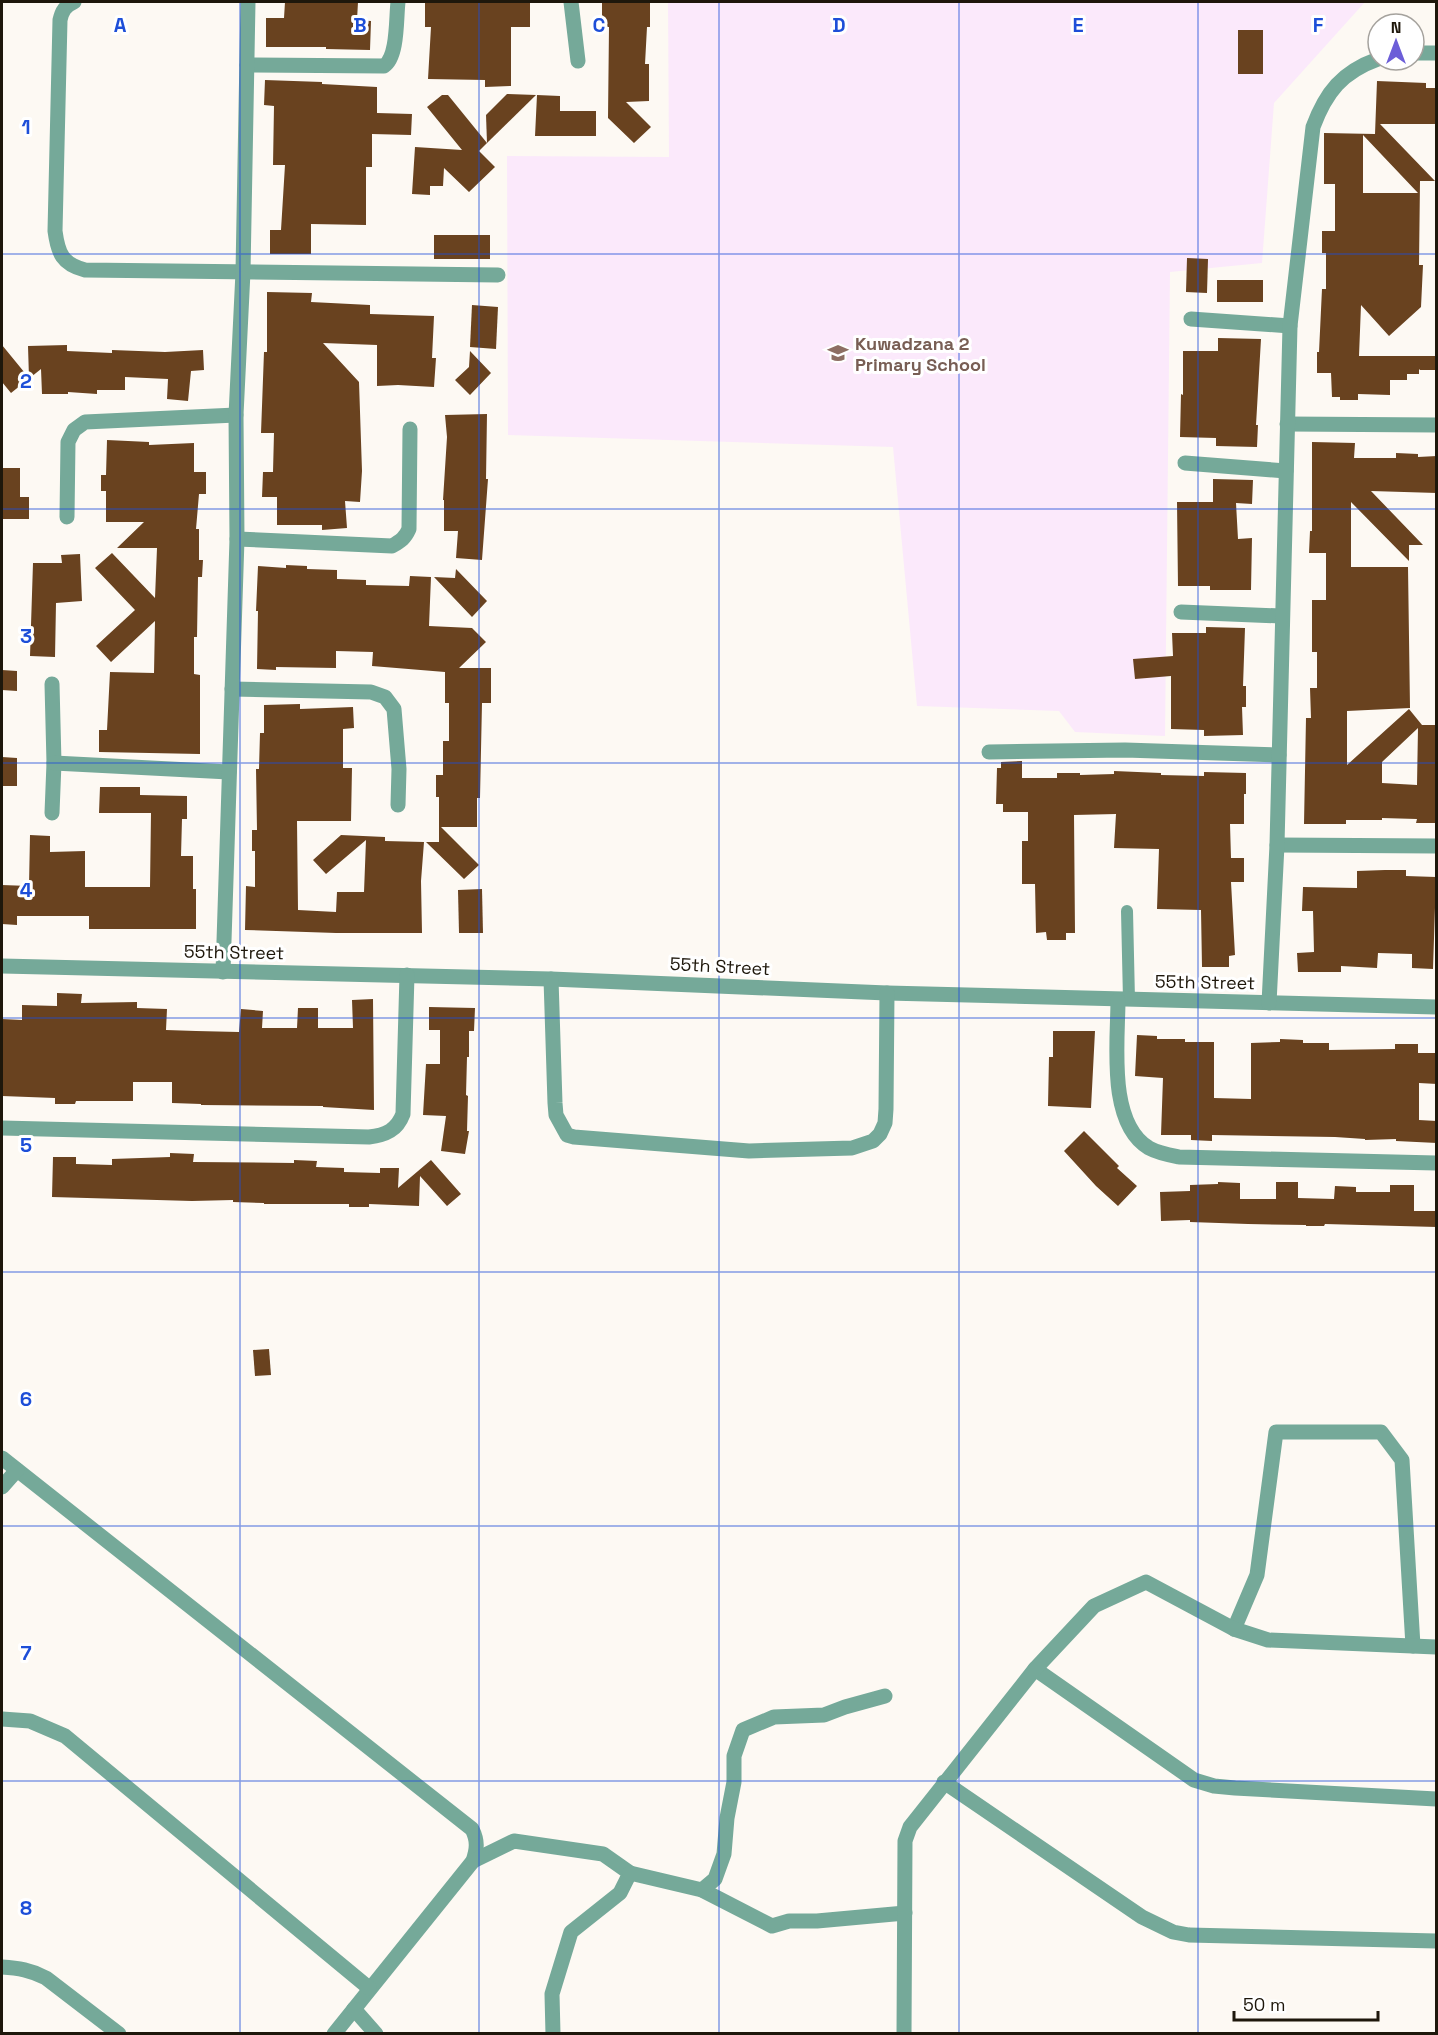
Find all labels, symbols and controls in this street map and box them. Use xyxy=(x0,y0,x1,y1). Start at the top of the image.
text: A xyxy=(114,12,127,38)
text: B xyxy=(353,12,367,38)
text: C xyxy=(593,12,606,38)
text: D xyxy=(832,12,846,38)
text: E xyxy=(1072,12,1084,38)
text: F xyxy=(1313,12,1324,38)
north arrow xyxy=(1366,12,1426,72)
text: N xyxy=(1391,17,1401,38)
text: 1 xyxy=(21,114,31,140)
place label: Kuwadzana 2 Primary School xyxy=(855,332,986,376)
school or university icon: Kuwadzana 2 Primary School xyxy=(826,341,850,365)
text: 2 xyxy=(20,368,32,394)
text: 3 xyxy=(20,623,32,649)
text: 4 xyxy=(20,877,33,903)
street label: 55th Street xyxy=(184,940,284,964)
street label: 55th Street xyxy=(669,952,771,980)
street label: 55th Street xyxy=(1155,970,1255,994)
text: 5 xyxy=(20,1132,32,1158)
text: 6 xyxy=(20,1386,32,1412)
text: 7 xyxy=(20,1640,32,1666)
text: 8 xyxy=(20,1895,32,1921)
scale bar xyxy=(1234,1984,1378,2022)
text: 50 m xyxy=(1243,1993,1285,2016)

